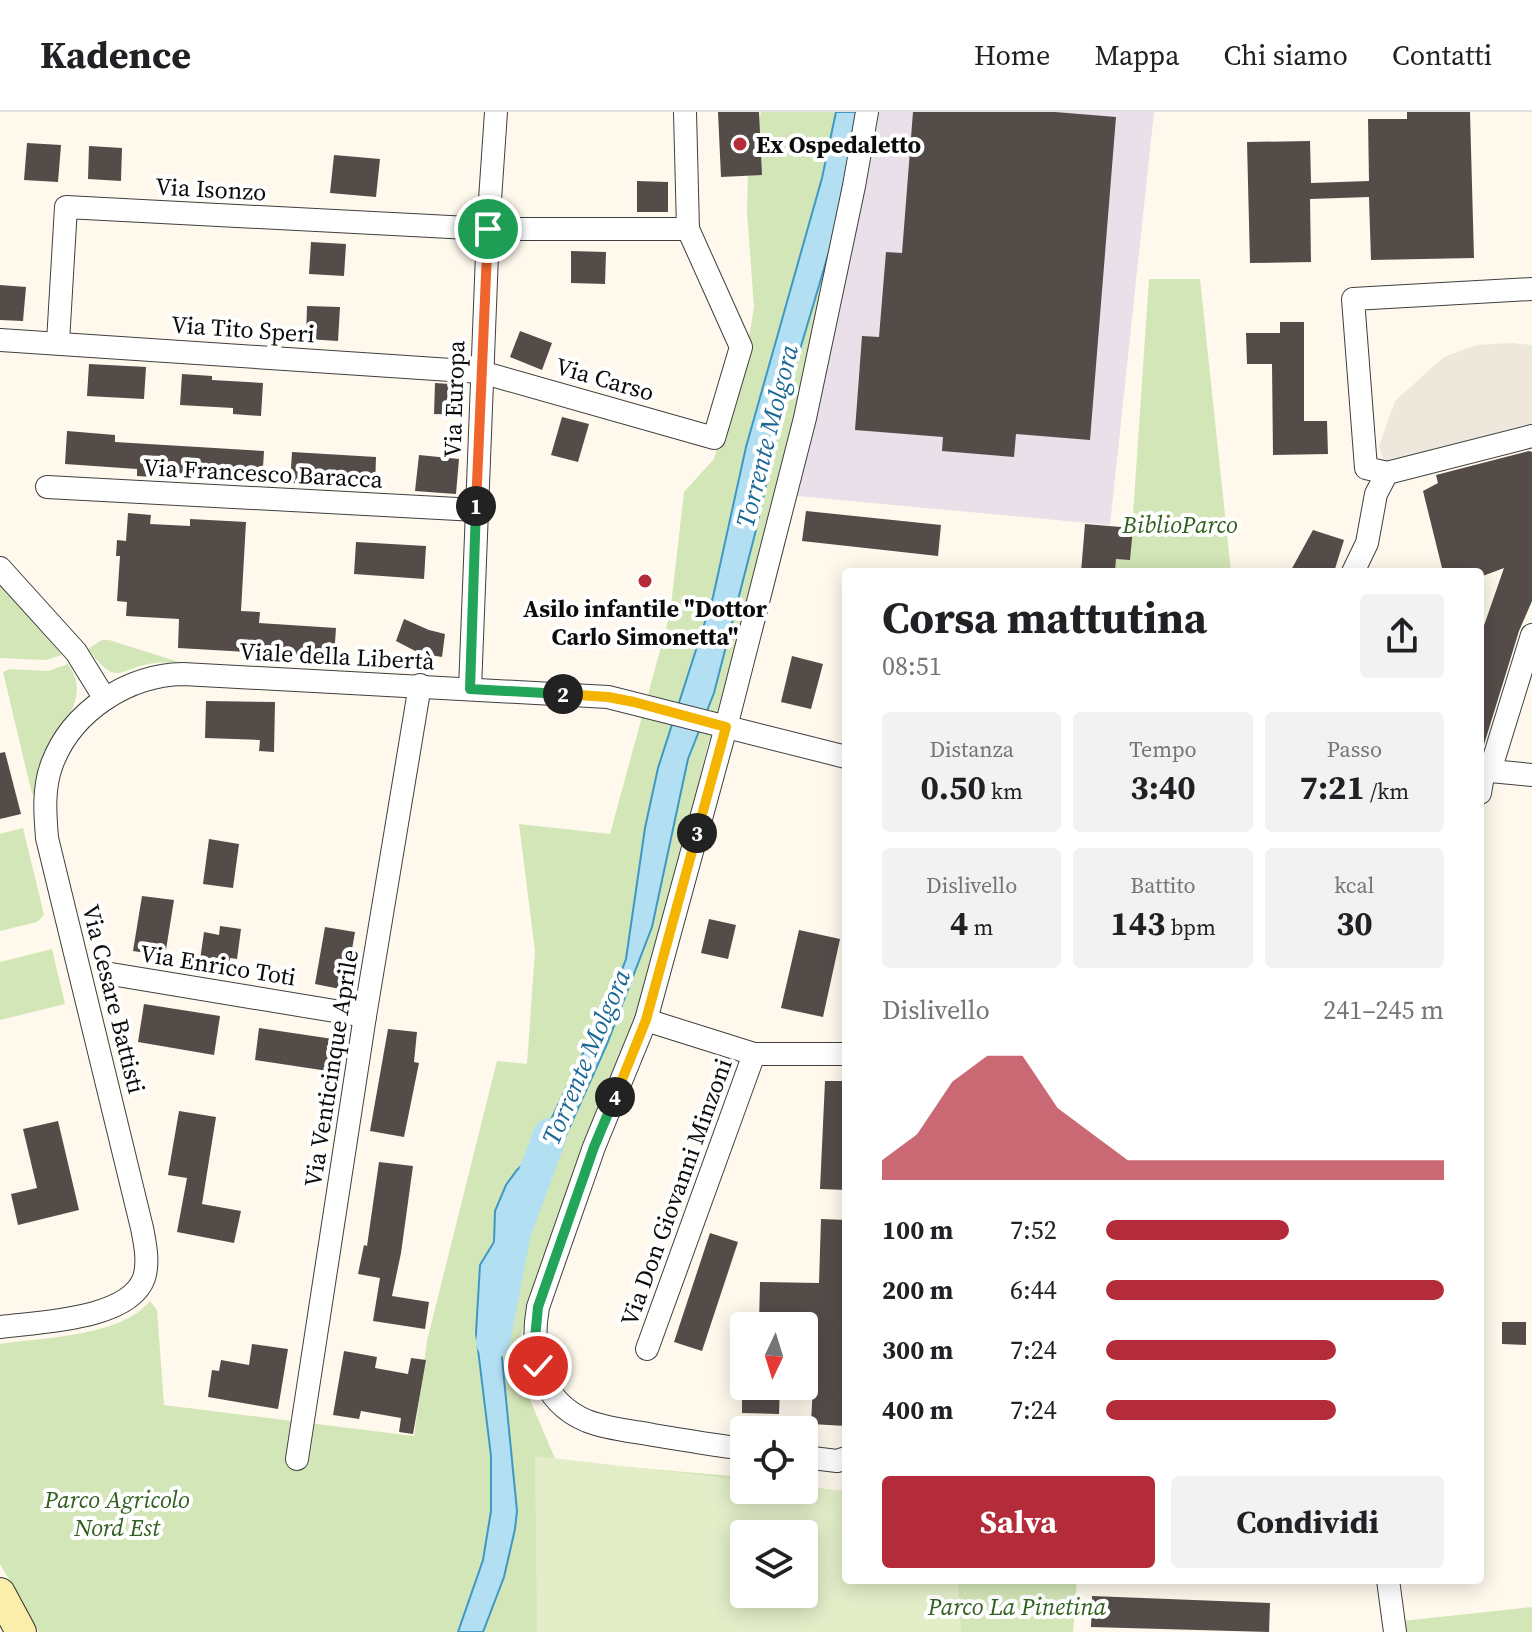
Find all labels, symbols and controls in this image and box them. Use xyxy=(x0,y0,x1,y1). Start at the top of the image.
text: Kadence xyxy=(40,29,191,81)
text: Home xyxy=(974,36,1050,74)
text: Mappa xyxy=(1094,36,1179,74)
text: Chi siamo xyxy=(1223,36,1348,74)
text: Contatti xyxy=(1392,36,1492,74)
place label: Ex Ospedaletto xyxy=(756,128,921,161)
marker: Ex Ospedaletto xyxy=(731,135,749,153)
street label: Via Isonzo xyxy=(155,170,267,208)
pin xyxy=(454,195,522,263)
icon: arrive xyxy=(466,207,510,251)
street label: Via Tito Speri xyxy=(170,308,316,350)
street label: Via Europa xyxy=(435,339,473,458)
water label: Torrente Molgora xyxy=(727,340,807,531)
street label: Via Carso xyxy=(552,349,658,409)
street label: Via Francesco Baracca xyxy=(142,450,385,496)
pin: 1 xyxy=(456,486,496,526)
text: 1 xyxy=(470,491,482,521)
park label: BiblioParco xyxy=(1121,508,1238,541)
marker: Asilo infantile "Dottor Carlo Simonetta" xyxy=(636,572,654,590)
text: Corsa mattutina xyxy=(882,587,1207,648)
place label: Asilo infantile "Dottor Carlo Simonetta" xyxy=(523,592,768,653)
button: share xyxy=(1360,594,1444,678)
street label: Viale della Libertà xyxy=(239,634,436,678)
text: 08:51 xyxy=(882,648,942,684)
pin: 2 xyxy=(543,674,583,714)
text: 2 xyxy=(557,679,569,709)
text: Distanza xyxy=(929,734,1014,764)
text: Tempo xyxy=(1129,734,1197,764)
text: Passo xyxy=(1327,734,1382,764)
text: 0.50 xyxy=(920,764,986,810)
text: 3:40 xyxy=(1130,764,1196,810)
text: 7:21 xyxy=(1299,764,1365,810)
text: km xyxy=(986,776,1023,806)
text: /km xyxy=(1365,776,1409,806)
pin: 3 xyxy=(677,813,717,853)
text: 3 xyxy=(691,818,703,848)
text: Dislivello xyxy=(926,870,1017,900)
text: Battito xyxy=(1130,870,1196,900)
text: kcal xyxy=(1334,870,1374,900)
text: 4 xyxy=(950,900,968,946)
text: 143 xyxy=(1110,900,1166,946)
text: 30 xyxy=(1336,900,1373,946)
street label: Via Cesare Battisti xyxy=(75,901,153,1097)
text: m xyxy=(968,912,993,942)
text: bpm xyxy=(1166,912,1216,942)
street label: Via Enrico Toti xyxy=(138,936,298,994)
street label: Via Venticinque Aprile xyxy=(296,947,366,1189)
water label: Torrente Molgora xyxy=(533,963,639,1150)
text: Dislivello xyxy=(882,992,990,1028)
text: 241–245 m xyxy=(1323,992,1444,1028)
street label: Via Don Giovanni Minzoni xyxy=(612,1054,740,1330)
pin: 4 xyxy=(595,1077,635,1117)
text: 4 xyxy=(609,1082,621,1112)
text: 100 m xyxy=(882,1212,953,1248)
text: 7:52 xyxy=(1010,1212,1057,1248)
text: 200 m xyxy=(882,1272,953,1308)
text: 6:44 xyxy=(1010,1272,1057,1308)
north arrow xyxy=(730,1312,818,1400)
map controls xyxy=(730,1312,818,1608)
pin xyxy=(504,1332,572,1400)
text: 300 m xyxy=(882,1332,953,1368)
text: 7:24 xyxy=(1010,1332,1057,1368)
icon: check xyxy=(516,1344,560,1388)
text: 400 m xyxy=(882,1392,953,1428)
text: 7:24 xyxy=(1010,1392,1057,1428)
button: locate xyxy=(730,1416,818,1504)
button: Salva xyxy=(882,1476,1155,1568)
button: Condividi xyxy=(1171,1476,1444,1568)
park label: Parco Agricolo Nord Est xyxy=(43,1483,190,1544)
button: layers xyxy=(730,1520,818,1608)
park label: Parco La Pinetina xyxy=(927,1590,1107,1623)

